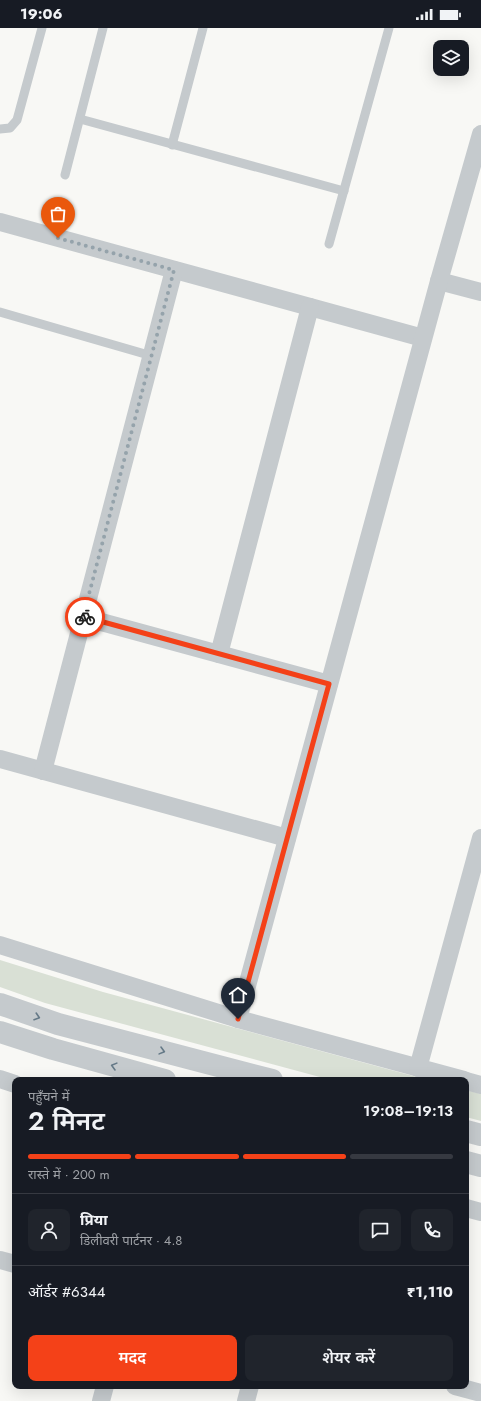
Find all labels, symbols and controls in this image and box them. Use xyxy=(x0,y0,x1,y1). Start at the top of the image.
text: 19:06 xyxy=(20,3,62,25)
map controls xyxy=(433,40,469,76)
button: layers xyxy=(433,40,469,76)
pin xyxy=(41,197,75,238)
icon: bag xyxy=(47,203,69,225)
courier xyxy=(65,597,105,637)
icon: bike xyxy=(74,606,96,628)
pin xyxy=(221,978,255,1019)
icon: home xyxy=(227,984,249,1006)
one-way arrow xyxy=(33,1012,40,1020)
one-way arrow xyxy=(159,1046,166,1055)
one-way arrow xyxy=(111,1062,118,1071)
text: पहुँचने में xyxy=(28,1087,69,1106)
text: 19:08–19:13 xyxy=(363,1100,453,1122)
text: 2 मिनट xyxy=(28,1102,105,1140)
text: रास्ते में · 200 m xyxy=(28,1165,110,1184)
button: person xyxy=(28,1209,70,1251)
text: प्रिया xyxy=(80,1209,108,1231)
button: chat xyxy=(359,1209,401,1251)
button: phone xyxy=(411,1209,453,1251)
text: डिलीवरी पार्टनर · 4.8 xyxy=(80,1231,182,1250)
text: ऑर्डर #6344 xyxy=(28,1281,105,1303)
text: ₹1,110 xyxy=(407,1281,453,1303)
button: मदद xyxy=(28,1335,237,1381)
button: शेयर करें xyxy=(245,1335,453,1381)

